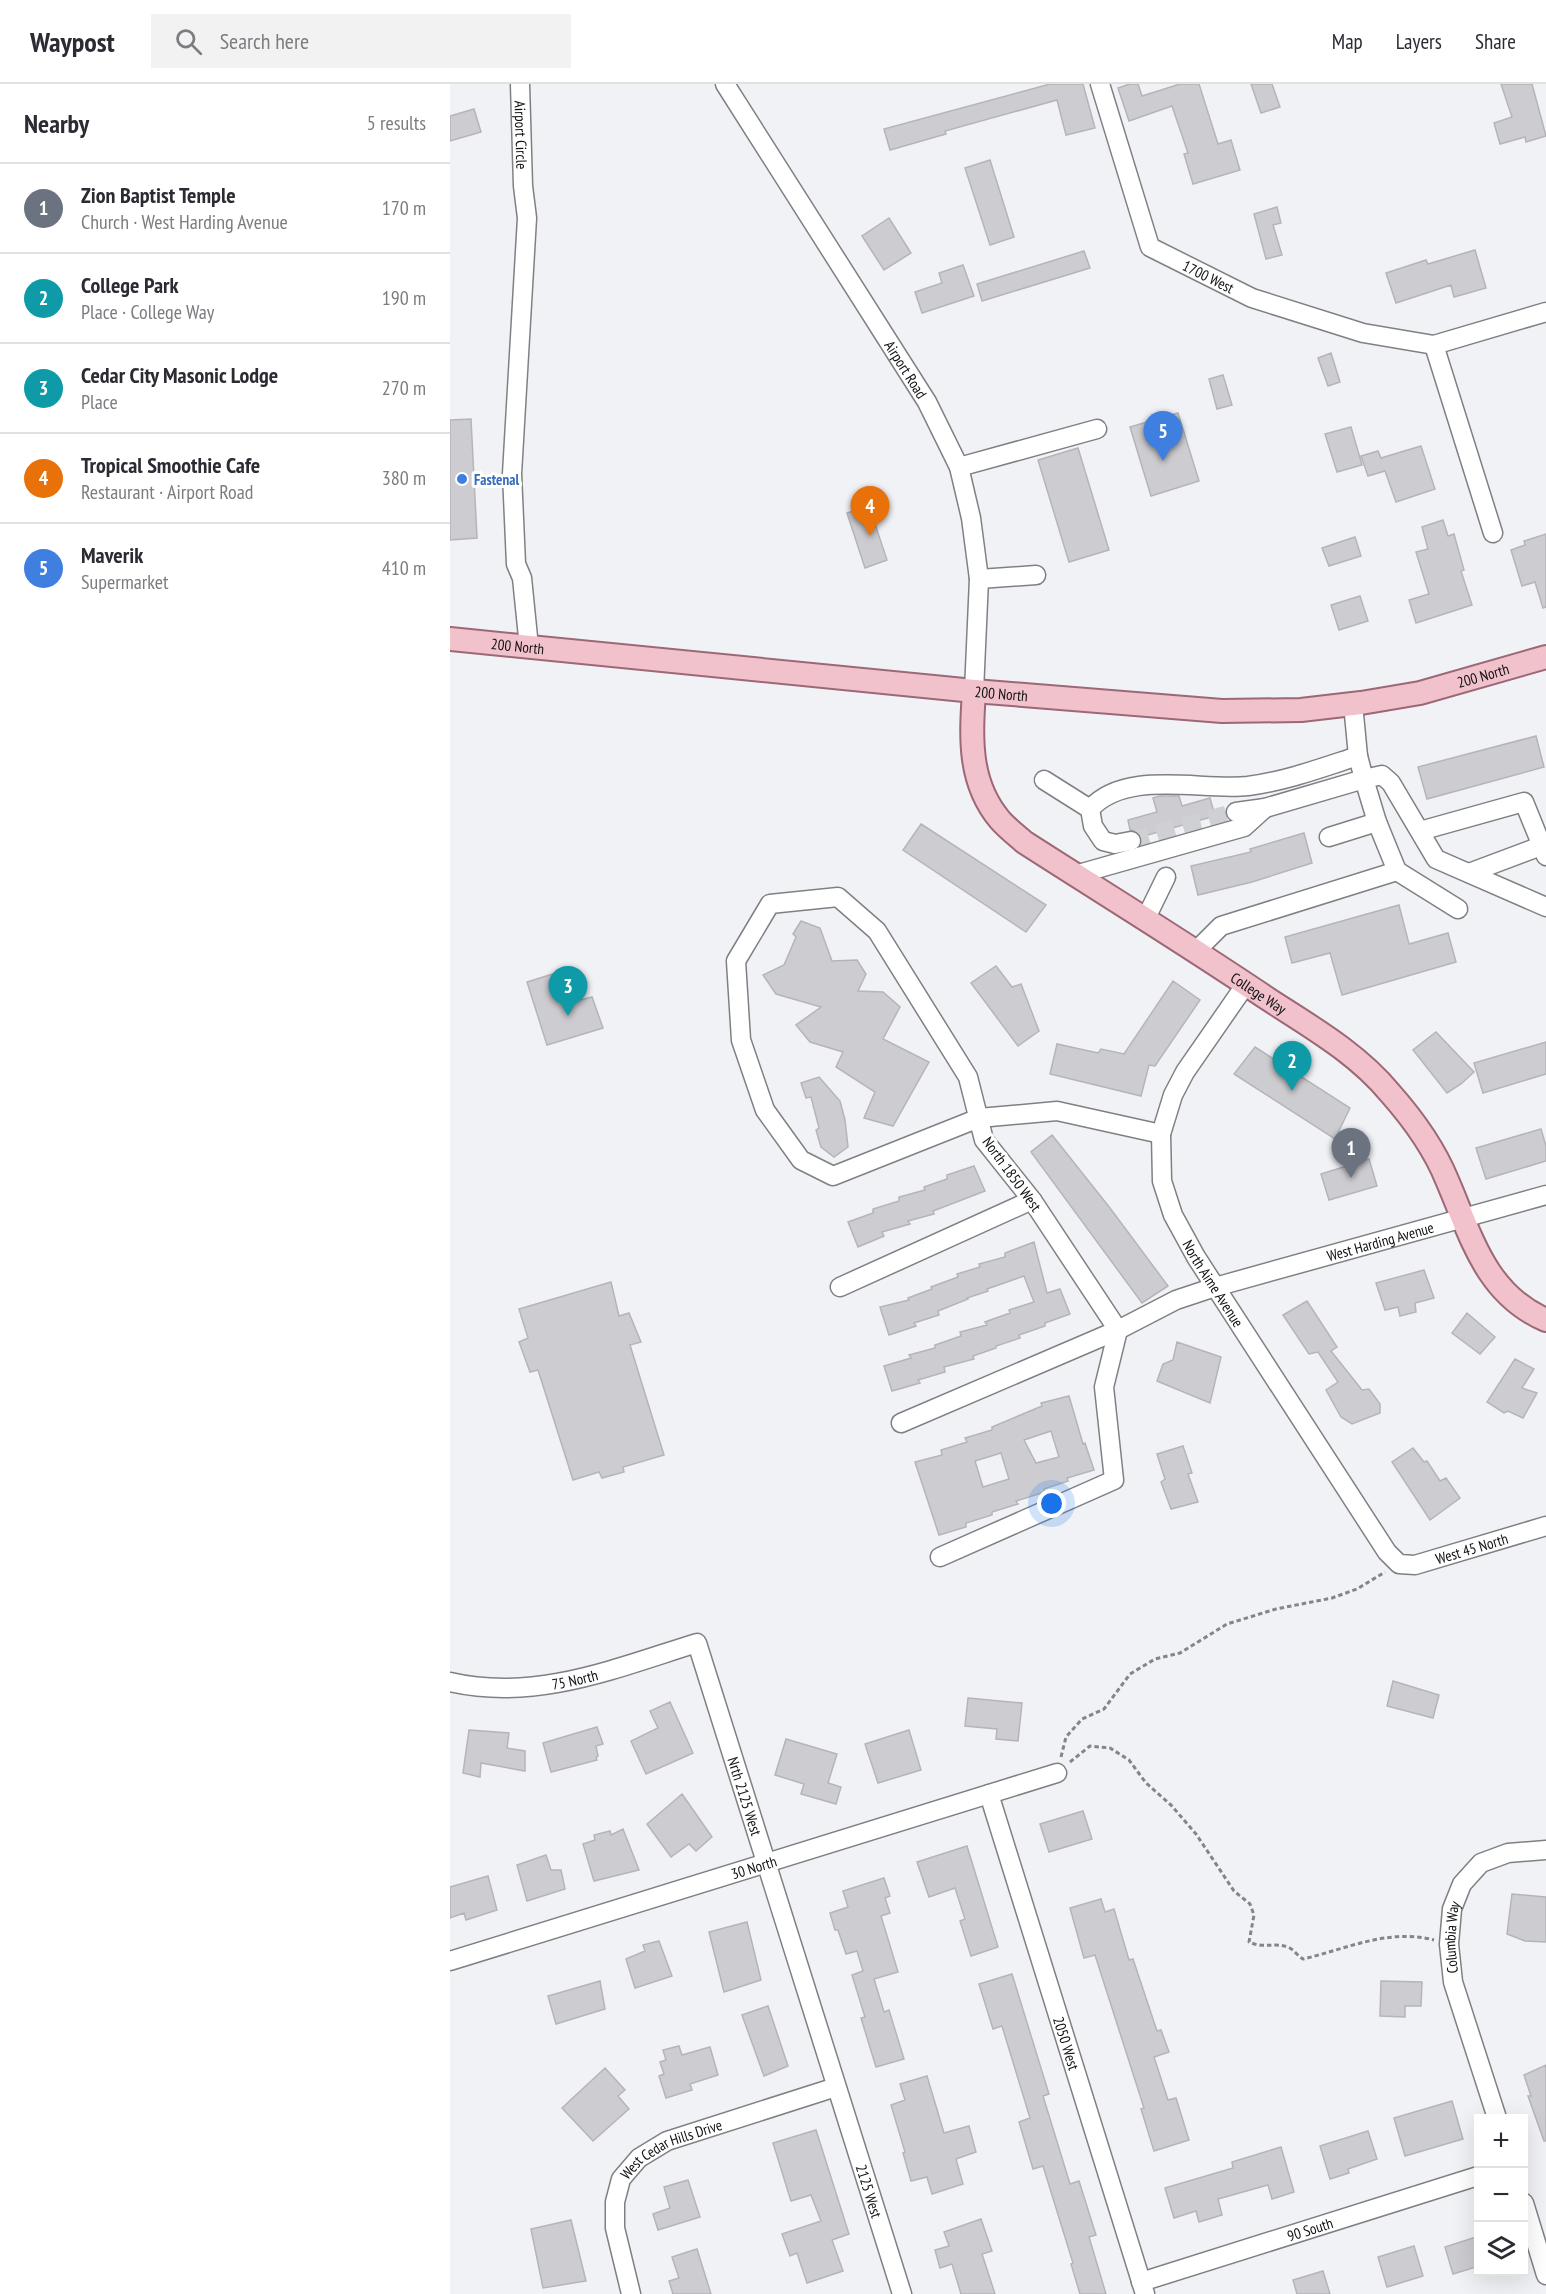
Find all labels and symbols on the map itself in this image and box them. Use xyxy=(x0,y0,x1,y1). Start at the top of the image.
street label: Airport Circle xyxy=(511,100,532,170)
street label: 1700 West xyxy=(1180,256,1237,297)
street label: Airport Road xyxy=(881,337,932,402)
pin: 5 xyxy=(1144,412,1182,461)
place label: Fastenal xyxy=(474,470,519,489)
marker: Fastenal xyxy=(455,472,469,486)
pin: 4 xyxy=(850,486,890,536)
street label: 200 North xyxy=(490,634,545,658)
street label: 200 North xyxy=(1455,659,1511,691)
street label: 200 North xyxy=(974,682,1029,705)
pin: 3 xyxy=(548,966,588,1016)
street label: College Way xyxy=(1227,968,1291,1018)
pin: 2 xyxy=(1272,1042,1312,1091)
pin: 1 xyxy=(1332,1128,1370,1178)
street label: North 1850 West xyxy=(979,1133,1045,1215)
street label: West Harding Avenue xyxy=(1325,1217,1436,1265)
street label: North Aime Avenue xyxy=(1179,1236,1248,1330)
your location xyxy=(1037,1489,1066,1518)
street label: West 45 North xyxy=(1433,1528,1510,1568)
street label: 75 North xyxy=(550,1665,600,1693)
street label: Nrth 2125 West xyxy=(724,1754,767,1838)
street label: 30 North xyxy=(729,1851,779,1883)
street label: Columbia Way xyxy=(1439,1898,1464,1974)
street label: 2050 West xyxy=(1049,2014,1084,2072)
street label: West Cedar Hills Drive xyxy=(616,2115,724,2183)
street label: 2125 West xyxy=(852,2162,887,2220)
street label: 90 South xyxy=(1285,2213,1335,2245)

